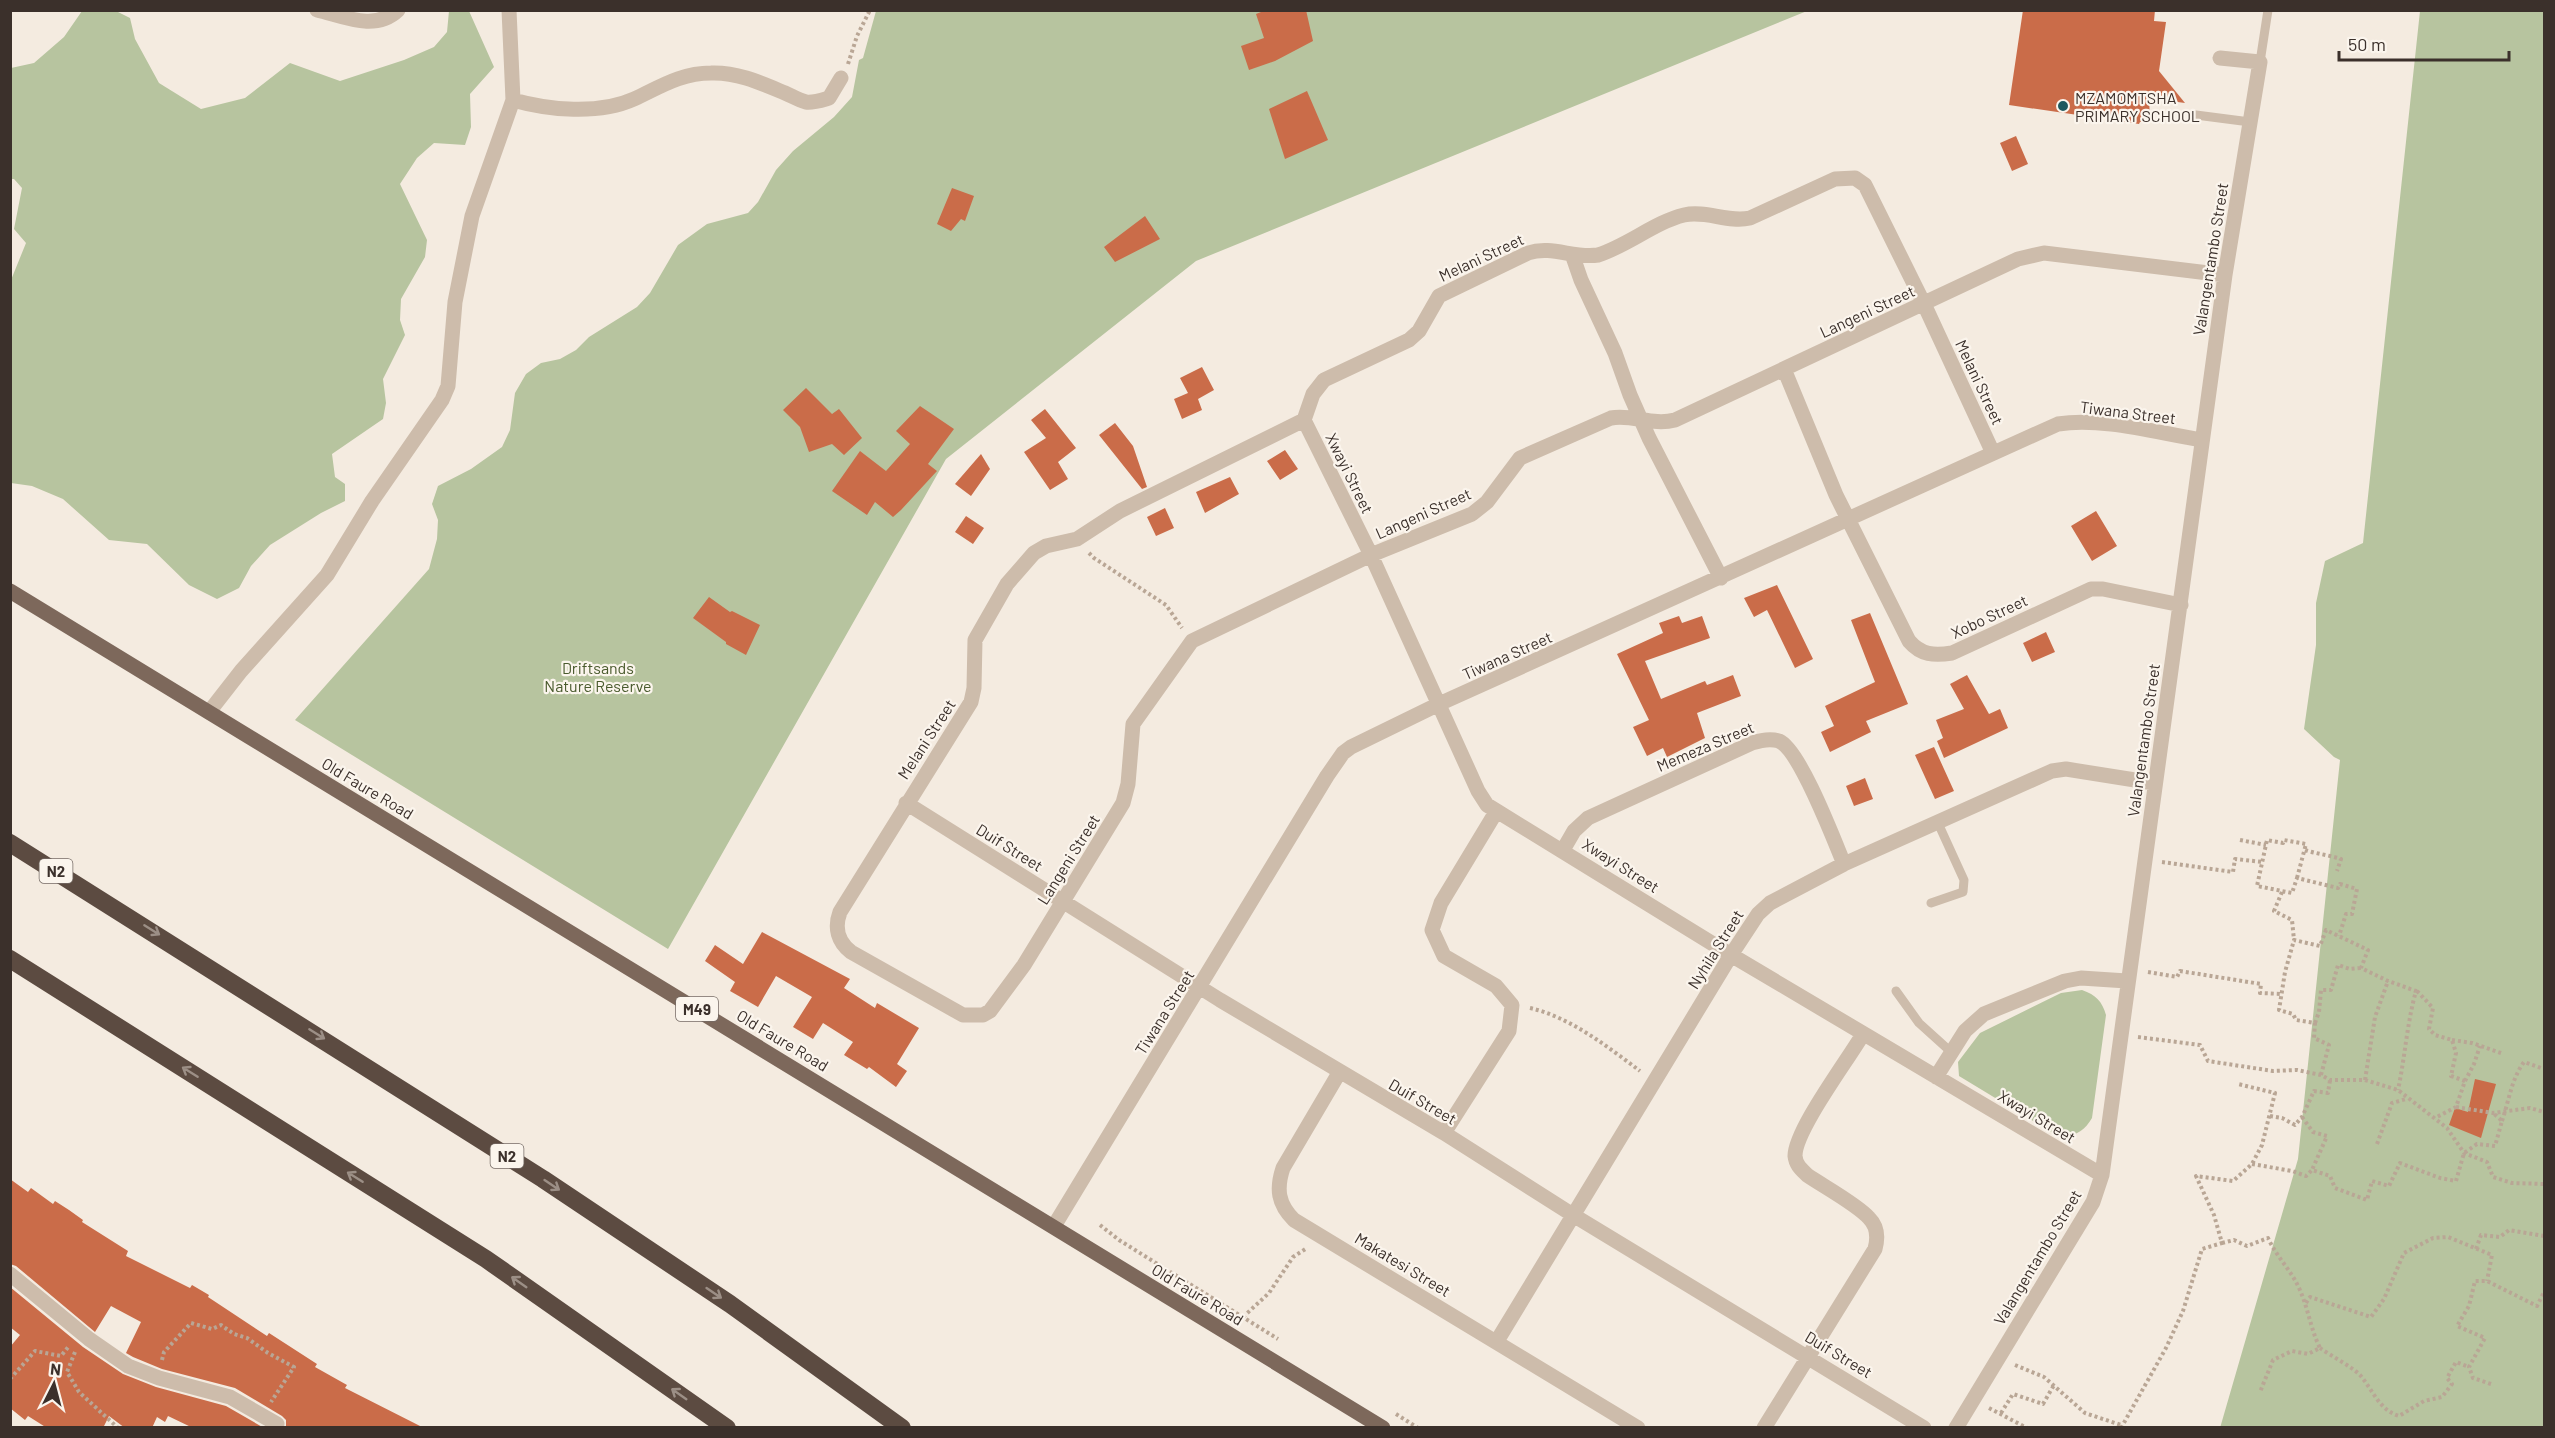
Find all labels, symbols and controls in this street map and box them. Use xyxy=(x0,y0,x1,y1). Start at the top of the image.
scale bar xyxy=(2339,24,2508,62)
text: 50 m xyxy=(2348,33,2386,55)
place label: MZAMOMTSHA PRIMARY SCHOOL xyxy=(2075,88,2200,125)
marker: MZAMOMTSHA PRIMARY SCHOOL xyxy=(2056,99,2070,113)
street label: Valangentambo Street xyxy=(2189,181,2231,337)
street label: Melani Street xyxy=(1436,229,1526,285)
street label: Langeni Street xyxy=(1817,281,1917,341)
street label: Melani Street xyxy=(1952,337,2008,427)
street label: Tiwana Street xyxy=(2079,397,2177,427)
street label: Xwayi Street xyxy=(1322,430,1378,516)
street label: Langeni Street xyxy=(1372,483,1474,543)
street label: Xobo Street xyxy=(1948,590,2030,642)
street label: Tiwana Street xyxy=(1459,627,1555,683)
park label: Driftsands Nature Reserve xyxy=(544,658,652,695)
street label: Valangentambo Street xyxy=(2123,662,2163,818)
street label: Melani Street xyxy=(893,695,959,783)
street label: Memeza Street xyxy=(1654,717,1756,775)
street label: Old Faure Road xyxy=(319,753,417,823)
street label: Langeni Street xyxy=(1033,810,1103,908)
street label: Duif Street xyxy=(973,819,1047,875)
street label: Xwayi Street xyxy=(1579,834,1663,896)
road number: N2 xyxy=(40,859,72,883)
street label: Nyhila Street xyxy=(1683,906,1747,992)
one-way arrow xyxy=(143,925,160,937)
street label: Tiwana Street xyxy=(1130,966,1198,1058)
road number: M49 xyxy=(676,997,718,1021)
street label: Old Faure Road xyxy=(734,1005,832,1075)
one-way arrow xyxy=(308,1028,325,1040)
one-way arrow xyxy=(182,1066,199,1078)
street label: Duif Street xyxy=(1386,1074,1460,1128)
street label: Xwayi Street xyxy=(1995,1085,2079,1147)
road number: N2 xyxy=(490,1144,524,1168)
one-way arrow xyxy=(347,1170,364,1182)
one-way arrow xyxy=(543,1179,560,1191)
street label: Valangentambo Street xyxy=(1989,1186,2085,1328)
street label: Makatesi Street xyxy=(1352,1228,1454,1300)
street label: Old Faure Road xyxy=(1149,1259,1247,1329)
one-way arrow xyxy=(511,1276,527,1288)
one-way arrow xyxy=(705,1287,722,1300)
street label: Duif Street xyxy=(1802,1327,1876,1381)
north arrow xyxy=(24,1354,84,1414)
text: N xyxy=(49,1359,62,1379)
one-way arrow xyxy=(671,1388,687,1400)

